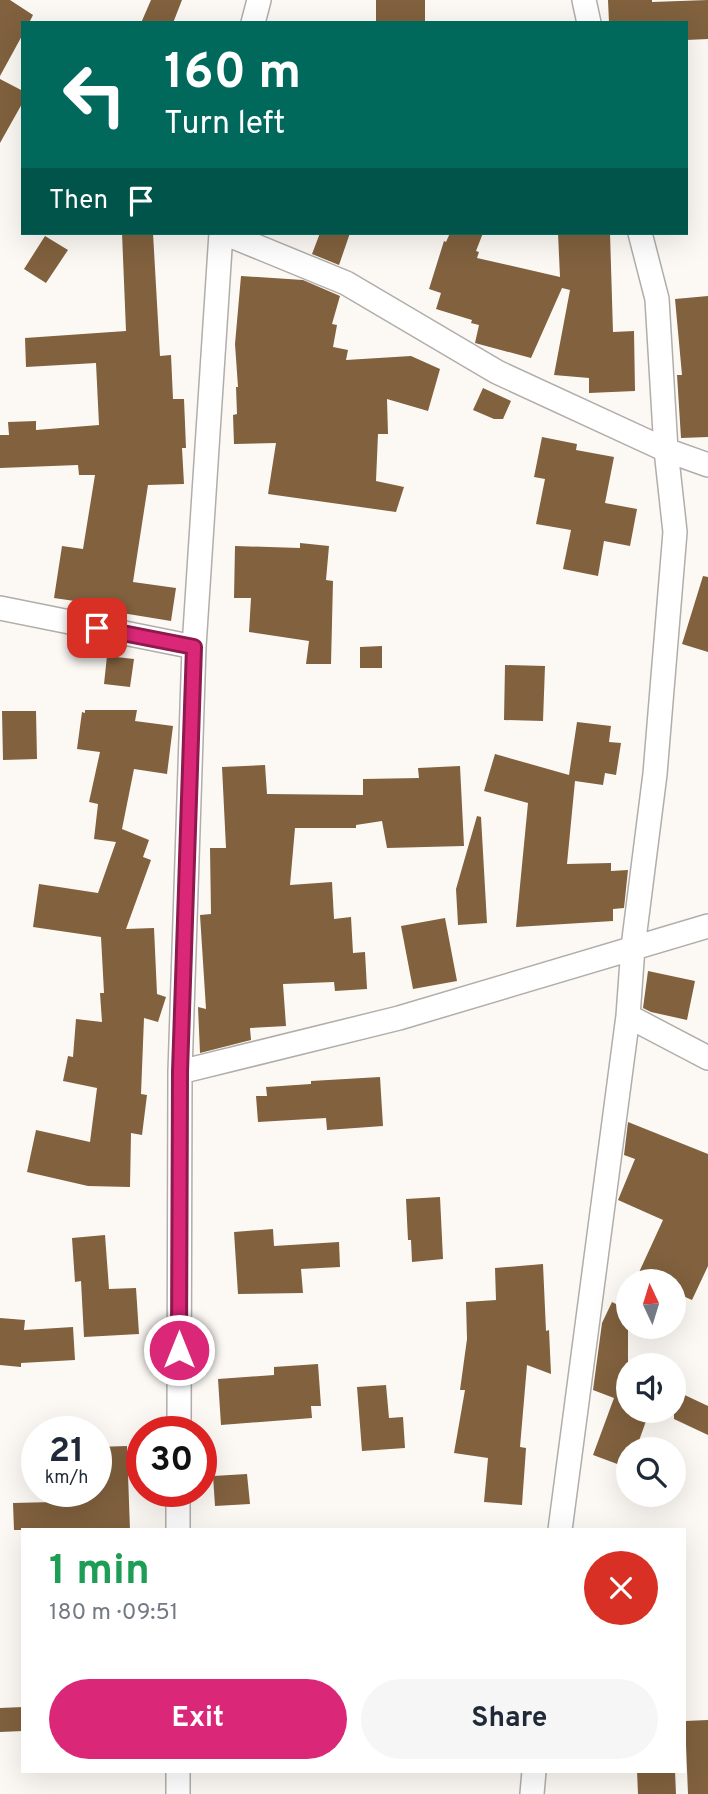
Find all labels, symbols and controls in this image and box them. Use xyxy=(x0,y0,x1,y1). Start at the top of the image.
text: 160 m xyxy=(164,44,301,106)
icon: left xyxy=(49,49,140,140)
text: Turn left xyxy=(164,105,285,145)
icon: arrive xyxy=(122,182,160,220)
text: Then xyxy=(49,185,108,218)
pin xyxy=(67,598,127,658)
icon: arrive xyxy=(78,609,116,647)
north arrow xyxy=(616,1269,686,1339)
map controls xyxy=(616,1269,686,1507)
position arrow xyxy=(142,1313,216,1387)
button: sound xyxy=(616,1353,686,1423)
speed limit sign: 30 xyxy=(126,1416,217,1507)
text: 21 xyxy=(49,1430,84,1474)
button: search xyxy=(616,1437,686,1507)
text: km/h xyxy=(45,1467,88,1490)
text: 1 min xyxy=(49,1546,150,1599)
button: close xyxy=(584,1551,658,1625)
text: 180 m · 09:51 xyxy=(49,1599,178,1628)
button: Exit xyxy=(49,1679,347,1759)
button: Share xyxy=(361,1679,658,1759)

